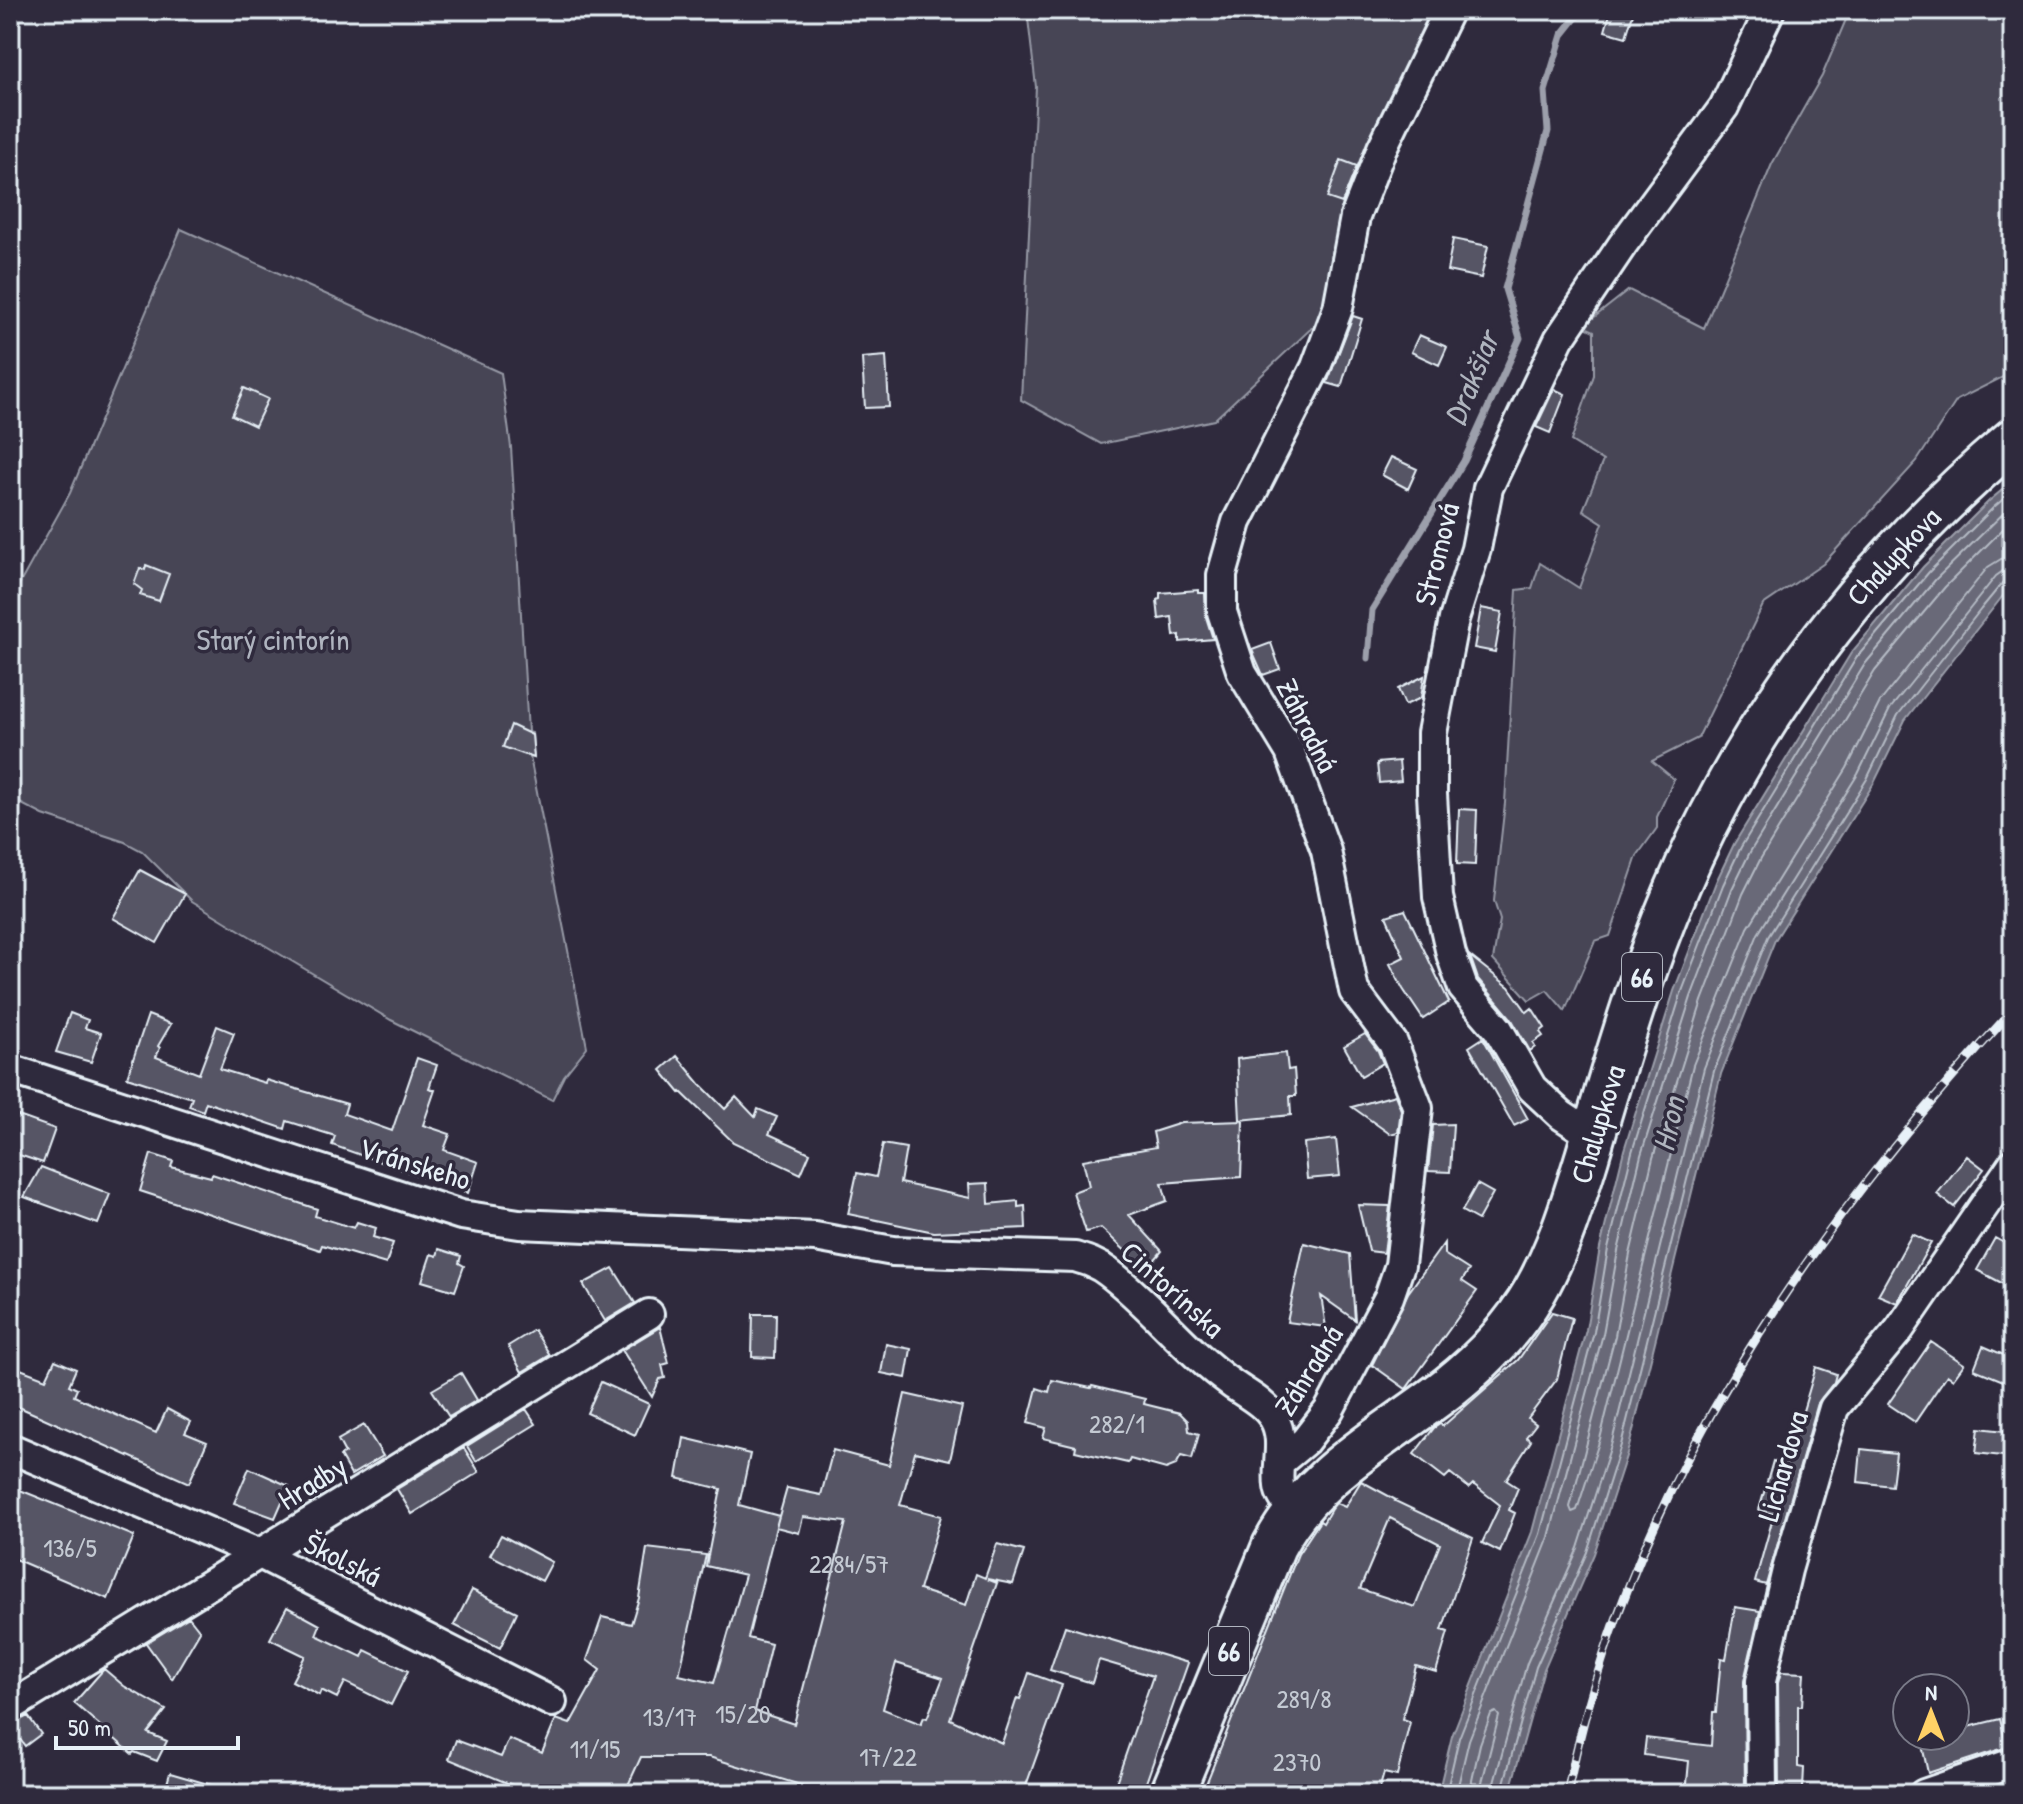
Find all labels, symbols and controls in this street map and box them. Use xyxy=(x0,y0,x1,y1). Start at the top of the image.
water label: Drakšiar xyxy=(1433,321,1511,431)
street label: Stromová xyxy=(1404,498,1468,609)
street label: Chalupkova xyxy=(1837,498,1949,614)
park label: Starý cintorín xyxy=(196,619,350,659)
street label: Záhradná xyxy=(1268,671,1349,779)
road number: 66 xyxy=(1622,953,1662,1001)
street label: Chalupkova xyxy=(1560,1060,1634,1188)
water label: Hron xyxy=(1641,1090,1695,1155)
street label: Vránskeho xyxy=(354,1127,476,1199)
street label: Cintorínska xyxy=(1113,1232,1234,1346)
street label: Záhradná xyxy=(1265,1317,1352,1423)
house number: 282/1 xyxy=(1089,1406,1145,1441)
street label: Lichardova xyxy=(1747,1406,1817,1526)
street label: Hradby xyxy=(270,1445,354,1519)
street label: Školská xyxy=(297,1523,389,1596)
house number: 136/5 xyxy=(43,1530,97,1565)
house number: 2284/57 xyxy=(809,1546,889,1581)
road number: 66 xyxy=(1209,1627,1249,1675)
north arrow xyxy=(1891,1672,1971,1752)
text: N xyxy=(1925,1677,1937,1707)
house number: 289/8 xyxy=(1276,1681,1332,1716)
house number: 15/20 xyxy=(715,1696,771,1731)
house number: 13/17 xyxy=(643,1699,697,1734)
scale bar xyxy=(56,1700,238,1750)
text: 50 m xyxy=(68,1711,111,1743)
house number: 11/15 xyxy=(570,1731,620,1766)
house number: 17/22 xyxy=(859,1739,917,1774)
house number: 2370 xyxy=(1273,1744,1321,1779)

